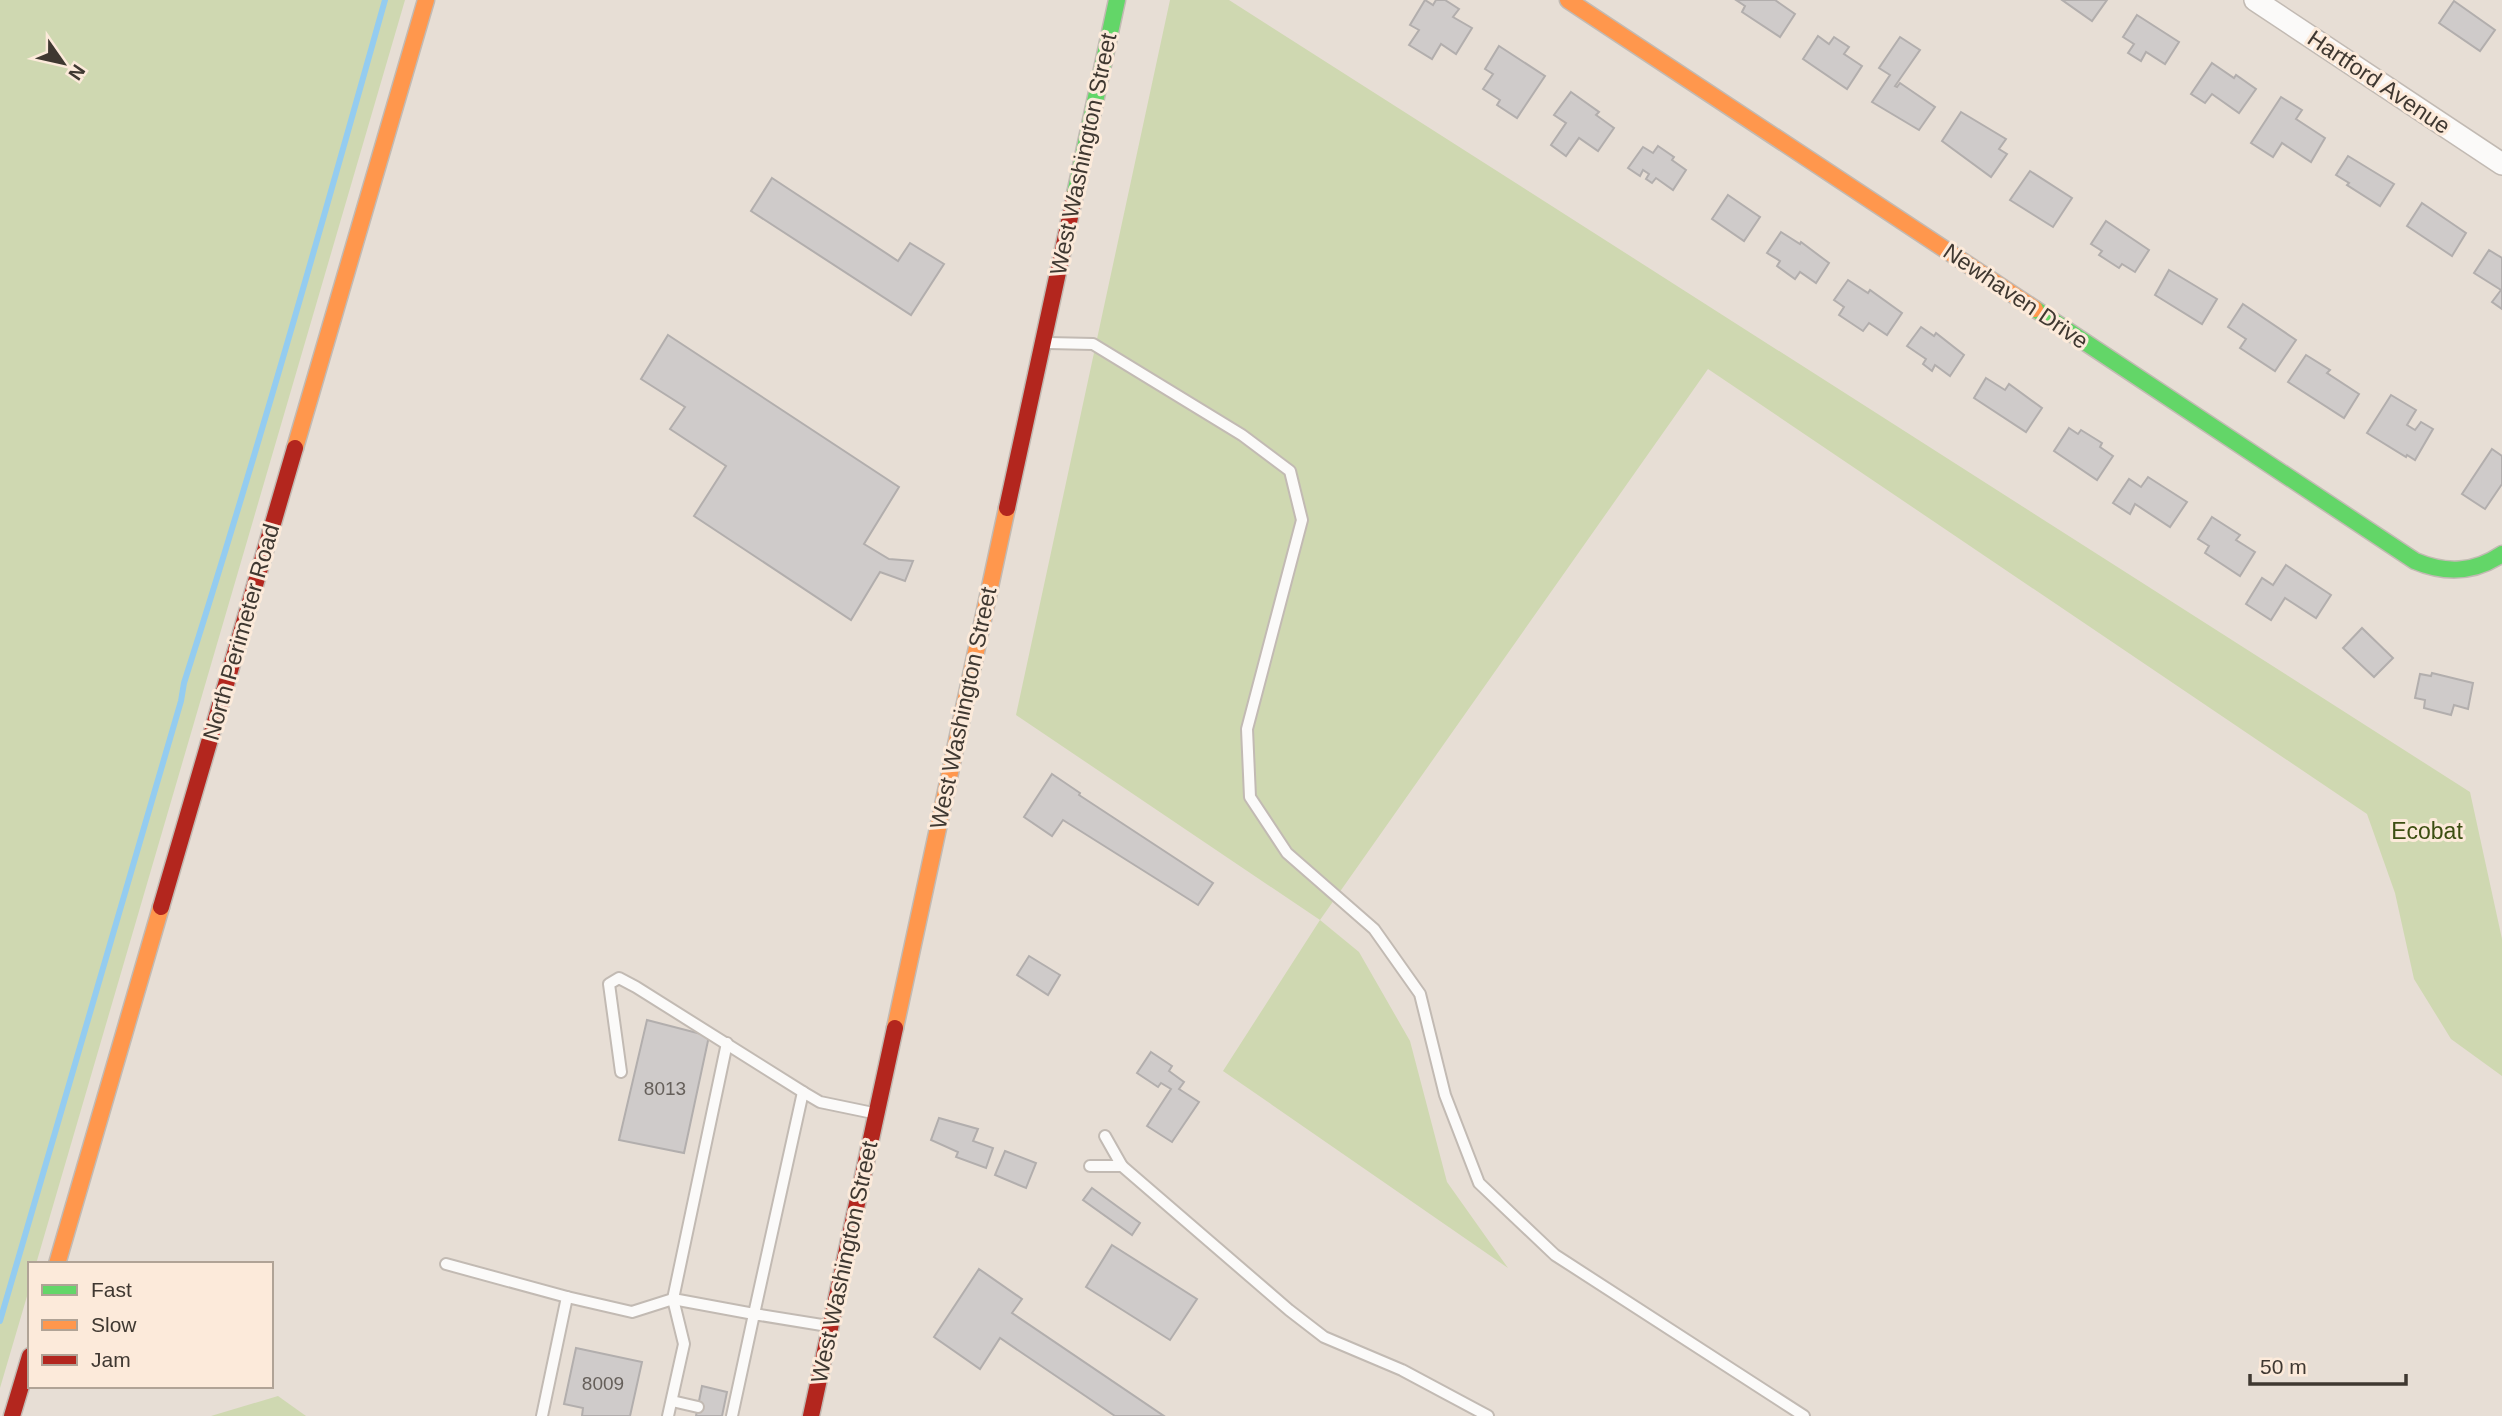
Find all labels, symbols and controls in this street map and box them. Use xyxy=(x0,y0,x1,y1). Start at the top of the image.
street label: Hartford Avenue xyxy=(2303,25,2455,139)
north arrow xyxy=(28,28,98,98)
street label: West Washington Street xyxy=(1045,30,1121,277)
text: N xyxy=(64,61,89,84)
street label: Newhaven Drive xyxy=(1939,238,2093,354)
street label: North Perimeter Road xyxy=(198,521,284,743)
street label: West Washington Street xyxy=(925,584,1001,831)
park label: Ecobat xyxy=(2391,818,2463,844)
house number: 8013 xyxy=(644,1078,686,1099)
street label: West Washington Street xyxy=(806,1138,882,1385)
legend xyxy=(28,1262,273,1388)
text: Fast xyxy=(91,1278,132,1301)
text: Slow xyxy=(91,1313,137,1336)
scale bar xyxy=(2250,1342,2406,1386)
text: Jam xyxy=(91,1348,131,1371)
text: 50 m xyxy=(2260,1355,2307,1378)
house number: 8009 xyxy=(582,1373,624,1394)

